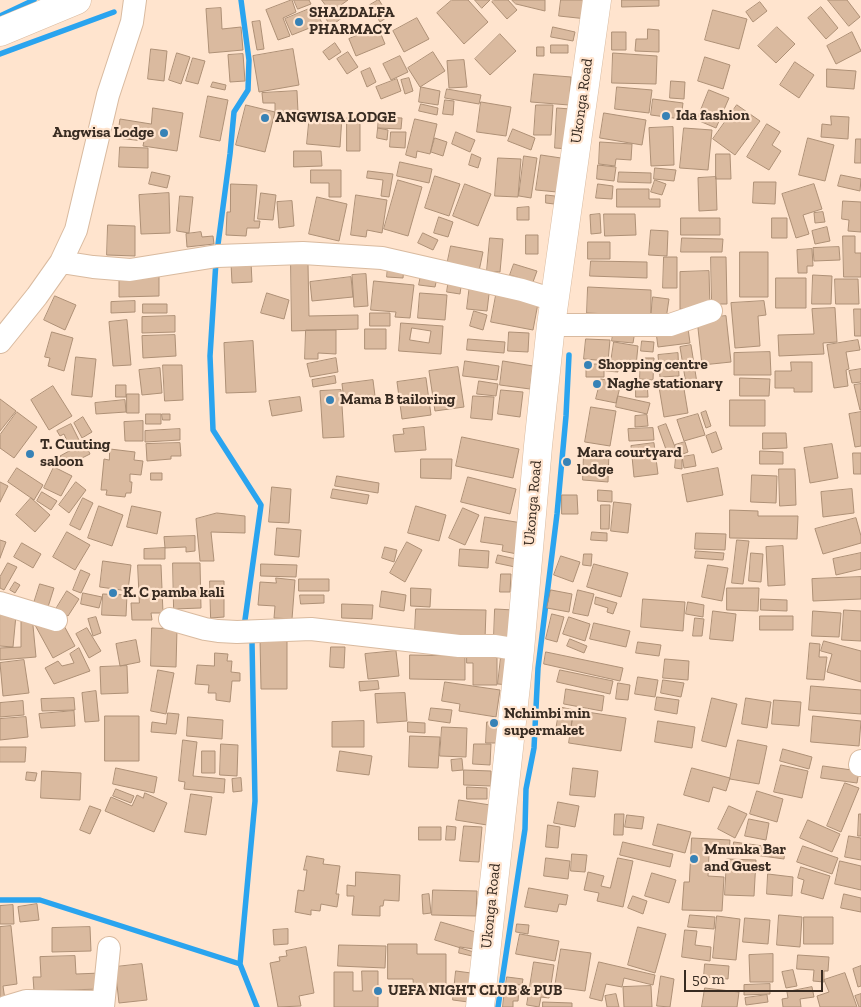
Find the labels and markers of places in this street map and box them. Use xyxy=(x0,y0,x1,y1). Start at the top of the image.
place label: SHAZDALFA PHARMACY xyxy=(309,4,395,39)
marker: SHAZDALFA PHARMACY xyxy=(293,16,305,28)
place label: Ida fashion xyxy=(676,107,750,125)
place label: ANGWISA LODGE xyxy=(275,109,396,127)
marker: Ida fashion xyxy=(660,110,672,122)
marker: ANGWISA LODGE xyxy=(259,112,271,124)
place label: Angwisa Lodge xyxy=(53,124,154,142)
marker: Angwisa Lodge xyxy=(158,127,170,139)
place label: Shopping centre xyxy=(598,356,708,374)
marker: Shopping centre xyxy=(582,359,594,371)
place label: Naghe stationary xyxy=(607,375,723,393)
marker: Naghe stationary xyxy=(591,378,603,390)
place label: Mama B tailoring xyxy=(340,391,455,409)
marker: Mama B tailoring xyxy=(324,394,336,406)
place label: T. Cuuting saloon xyxy=(40,436,110,471)
place label: Mara courtyard lodge xyxy=(577,444,682,479)
marker: T. Cuuting saloon xyxy=(24,448,36,460)
marker: Mara courtyard lodge xyxy=(561,456,573,468)
place label: K. C pamba kali xyxy=(123,584,224,602)
marker: K. C pamba kali xyxy=(107,587,119,599)
place label: Nchimbi min supermaket xyxy=(504,705,591,740)
marker: Nchimbi min supermaket xyxy=(488,717,500,729)
place label: Mnunka Bar and Guest xyxy=(704,841,786,876)
marker: Mnunka Bar and Guest xyxy=(688,853,700,865)
place label: UEFA NIGHT CLUB & PUB xyxy=(388,982,562,1000)
marker: UEFA NIGHT CLUB & PUB xyxy=(372,985,384,997)

